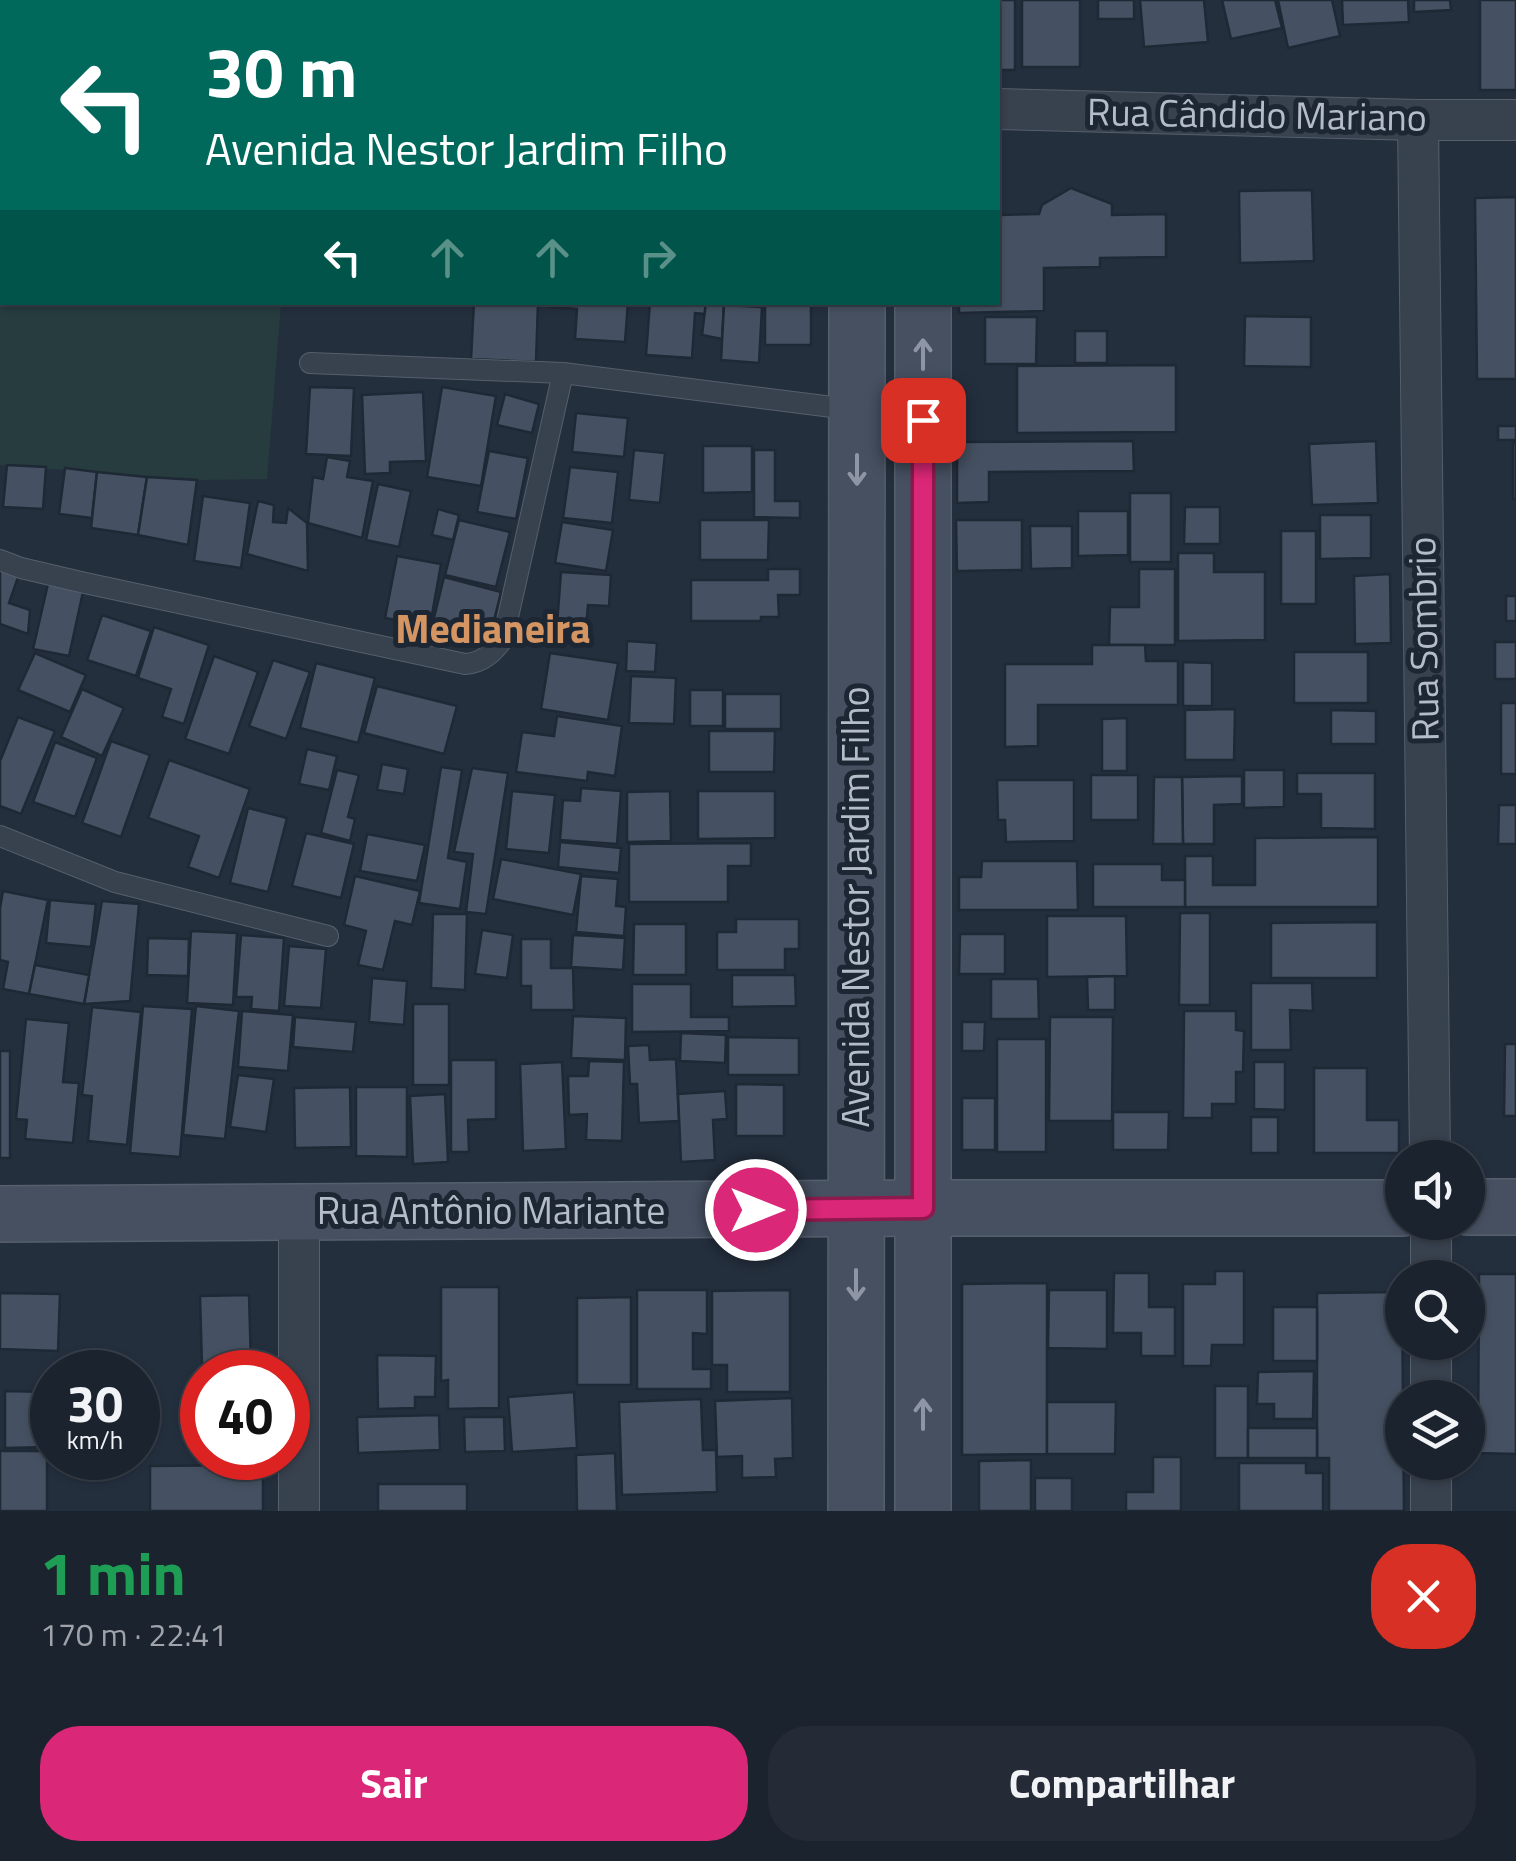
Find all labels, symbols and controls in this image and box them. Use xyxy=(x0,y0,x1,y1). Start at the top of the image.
text: 30 m xyxy=(205,18,358,124)
icon: left xyxy=(40,40,170,170)
street label: Rua Cândido Mariano xyxy=(1087,82,1427,146)
text: Avenida Nestor Jardim Filho xyxy=(205,114,728,182)
icon: left xyxy=(315,230,370,285)
icon: ahead xyxy=(420,230,475,285)
icon: ahead xyxy=(525,230,580,285)
icon: right xyxy=(630,230,685,285)
one-way arrow xyxy=(914,338,932,370)
pin xyxy=(881,378,966,463)
icon: arrive xyxy=(896,393,951,448)
one-way arrow xyxy=(848,452,866,485)
street label: Rua Sombrio xyxy=(1392,536,1454,742)
district label: Medianeira xyxy=(395,598,591,659)
street label: Avenida Nestor Jardim Filho xyxy=(826,686,884,1128)
map controls xyxy=(1385,1140,1485,1480)
button: sound xyxy=(1385,1140,1485,1240)
position arrow xyxy=(704,1158,808,1262)
street label: Rua Antônio Mariante xyxy=(317,1181,665,1239)
button: search xyxy=(1385,1260,1485,1360)
one-way arrow xyxy=(846,1268,866,1300)
speed limit sign: 40 xyxy=(180,1350,310,1480)
text: 30 xyxy=(67,1365,123,1441)
button: layers xyxy=(1385,1380,1485,1480)
one-way arrow xyxy=(914,1398,932,1430)
text: km/h xyxy=(67,1421,123,1459)
text: 1 min xyxy=(40,1527,186,1618)
button: close xyxy=(1371,1544,1476,1649)
text: 170 m · 22:41 xyxy=(40,1610,227,1658)
button: Sair xyxy=(40,1726,748,1841)
button: Compartilhar xyxy=(768,1726,1476,1841)

